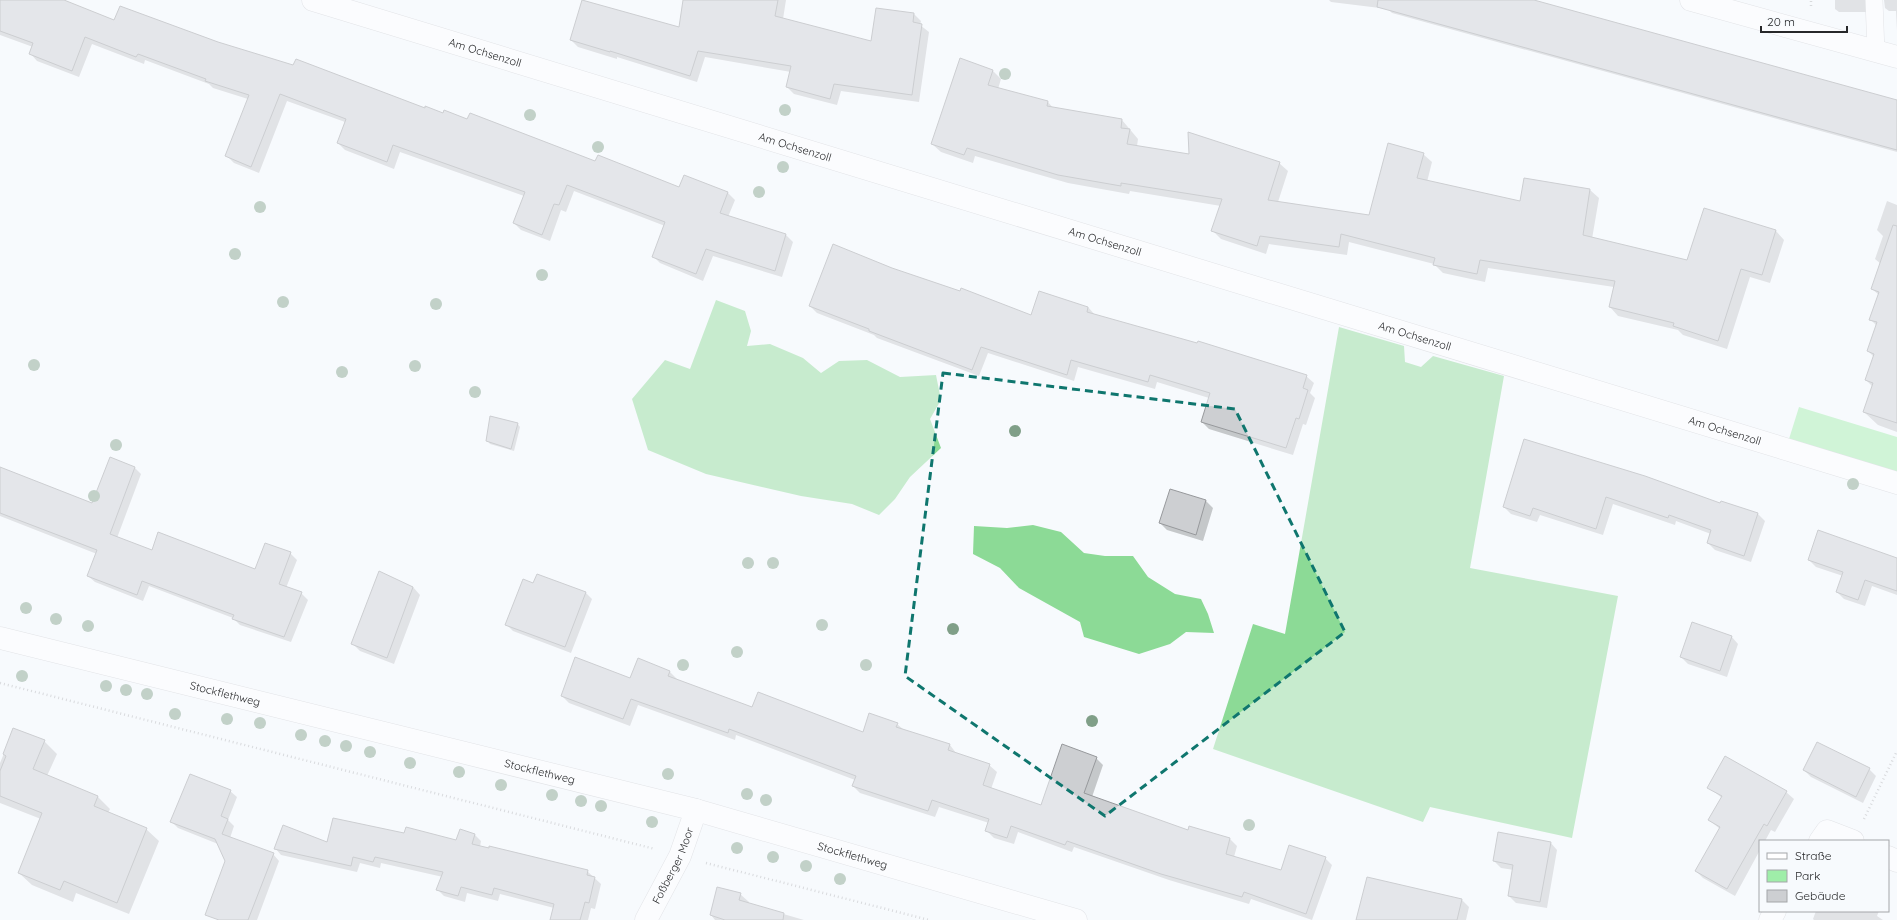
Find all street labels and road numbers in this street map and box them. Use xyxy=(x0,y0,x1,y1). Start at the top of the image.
street label: Am Ochsenzoll xyxy=(447,35,523,70)
street label: Am Ochsenzoll xyxy=(757,129,833,165)
street label: Am Ochsenzoll xyxy=(1067,224,1143,259)
street label: Am Ochsenzoll xyxy=(1377,318,1453,354)
street label: Am Ochsenzoll xyxy=(1687,413,1763,448)
street label: Stockflethweg xyxy=(189,678,262,709)
street label: Stockflethweg xyxy=(503,756,576,787)
street label: Foßberger Moor xyxy=(649,825,697,906)
street label: Stockflethweg xyxy=(816,839,889,872)

